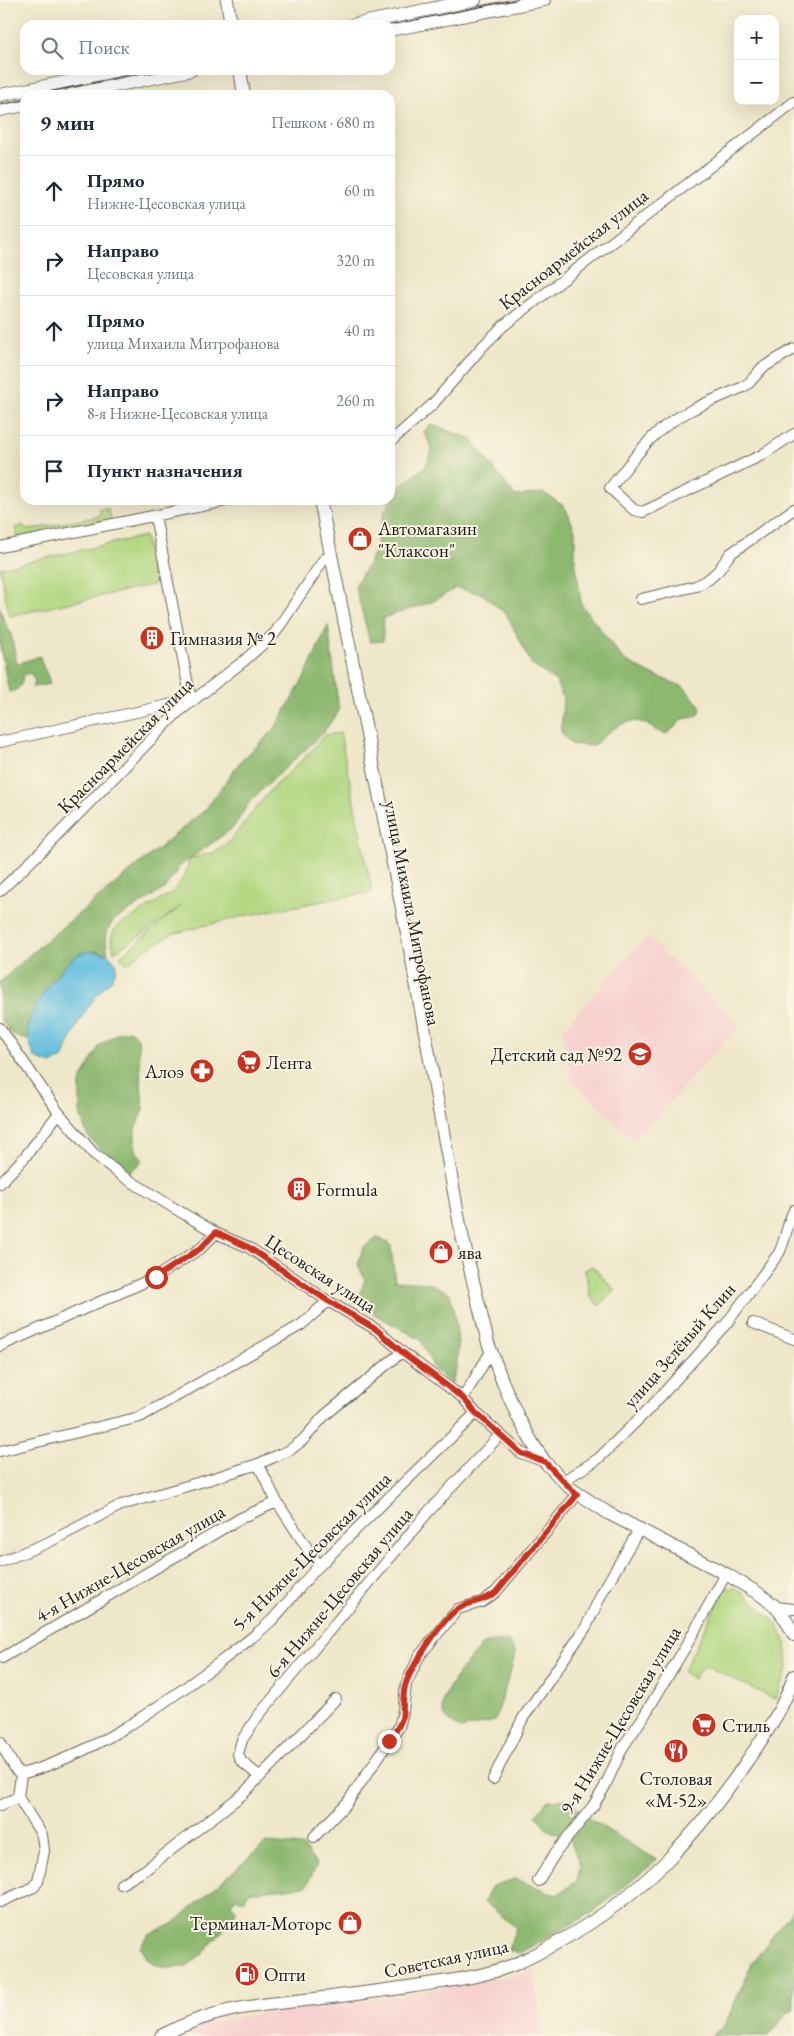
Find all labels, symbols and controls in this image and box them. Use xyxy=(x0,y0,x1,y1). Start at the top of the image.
map controls xyxy=(734,15,779,105)
button: + xyxy=(734,15,779,60)
search box xyxy=(20,20,395,75)
icon: search xyxy=(38,34,66,62)
text: Поиск xyxy=(78,35,130,60)
button: − xyxy=(734,60,779,105)
text: 9 мин xyxy=(40,109,95,136)
text: Пешком · 680 m xyxy=(271,112,375,133)
text: Прямо xyxy=(87,168,145,193)
icon: ahead xyxy=(40,177,68,205)
text: 60 m xyxy=(344,180,375,201)
street label: Красноармейская улица xyxy=(493,183,653,316)
text: Нижне-Цесовская улица xyxy=(87,193,246,214)
text: Направо xyxy=(87,238,159,263)
icon: right xyxy=(40,247,68,275)
text: 320 m xyxy=(336,250,375,271)
text: Цесовская улица xyxy=(87,263,194,284)
text: Прямо xyxy=(87,308,145,333)
icon: ahead xyxy=(40,317,68,345)
text: 40 m xyxy=(344,320,375,341)
text: улица Михаила Митрофанова xyxy=(87,333,280,354)
text: Направо xyxy=(87,378,159,403)
icon: right xyxy=(40,387,68,415)
text: 260 m xyxy=(336,390,375,411)
text: 8-я Нижне-Цесовская улица xyxy=(87,403,268,424)
icon: arrive xyxy=(40,457,68,485)
text: Пункт назначения xyxy=(87,458,243,483)
place label: Автомагазин "Клаксон" xyxy=(377,516,477,563)
shop icon: Автомагазин "Клаксон" xyxy=(347,526,373,552)
building icon: Гимназия № 2 xyxy=(139,625,165,651)
place label: Гимназия № 2 xyxy=(170,626,276,651)
street label: Красноармейская улица xyxy=(52,672,199,819)
street label: улица Михаила Митрофанова xyxy=(378,798,447,1028)
school or university icon: Детский сад №92 xyxy=(627,1041,653,1067)
place label: Детский сад №92 xyxy=(491,1042,622,1067)
supermarket icon: Лента xyxy=(236,1049,262,1075)
place label: Лента xyxy=(266,1050,313,1075)
pharmacy icon: Алоэ xyxy=(189,1058,215,1084)
place label: Алоэ xyxy=(144,1059,184,1084)
building icon: Formula xyxy=(286,1176,312,1202)
place label: Formula xyxy=(316,1177,378,1202)
street label: Цесовская улица xyxy=(261,1228,381,1319)
shop icon: ява xyxy=(428,1239,454,1265)
place label: ява xyxy=(457,1240,483,1265)
route start xyxy=(145,1266,168,1289)
street label: улица Зелёный Клин xyxy=(618,1277,741,1413)
street label: 5-я Нижне-Цесовская улица xyxy=(226,1466,397,1636)
street label: 4-я Нижне-Цесовская улица xyxy=(31,1499,230,1628)
street label: 6-я Нижне-Цесовская улица xyxy=(261,1502,418,1683)
street label: 9-я Нижне-Цесовская улица xyxy=(554,1621,687,1819)
supermarket icon: Стиль xyxy=(691,1712,717,1738)
place label: Стиль xyxy=(722,1713,770,1738)
route end xyxy=(378,1730,401,1753)
restaurant icon: Столовая «М-52» xyxy=(663,1738,689,1764)
place label: Столовая «М-52» xyxy=(640,1766,713,1813)
shop icon: Терминал-Моторс xyxy=(337,1910,363,1936)
place label: Терминал-Моторс xyxy=(190,1911,332,1936)
street label: Советская улица xyxy=(382,1933,511,1984)
fuel station icon: Опти xyxy=(234,1961,260,1987)
place label: Опти xyxy=(264,1962,306,1987)

